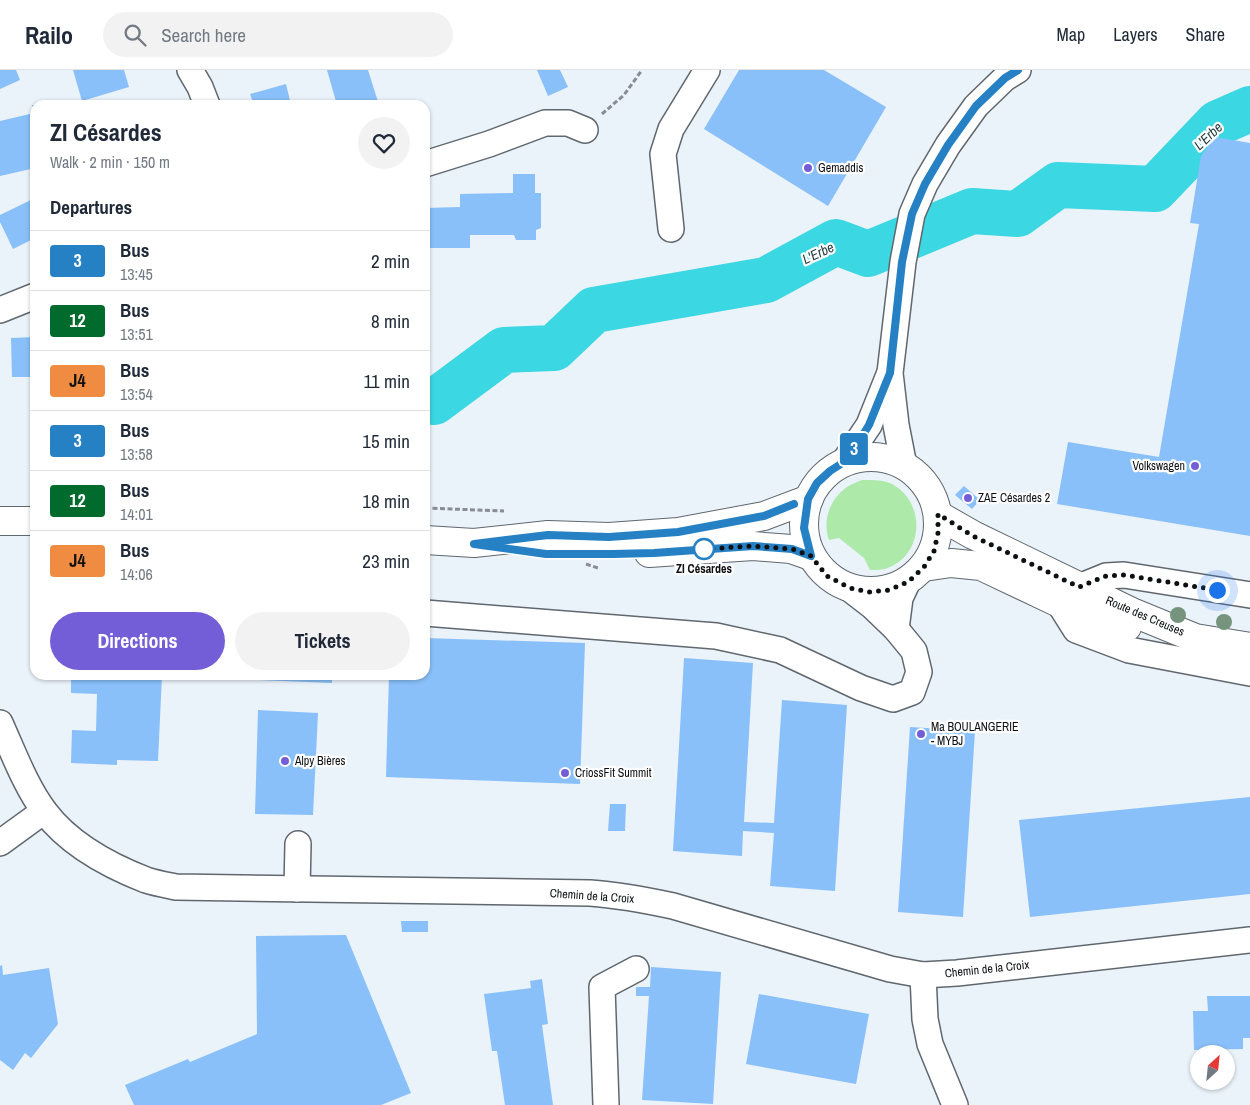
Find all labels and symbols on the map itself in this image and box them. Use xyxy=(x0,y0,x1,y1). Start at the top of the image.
water label: L'Erbe xyxy=(1190,118,1226,154)
place label: Gemaddis xyxy=(818,160,863,176)
marker: Gemaddis xyxy=(802,162,814,174)
water label: L'Erbe xyxy=(799,238,837,268)
line badge: 3 xyxy=(838,433,870,465)
place label: Volkswagen xyxy=(1132,458,1185,474)
marker: Volkswagen xyxy=(1189,460,1201,472)
place label: ZAE Césardes 2 xyxy=(978,490,1050,506)
marker: ZAE Césardes 2 xyxy=(962,492,974,504)
marker: ZI Césardes xyxy=(693,538,715,560)
place label: ZI Césardes xyxy=(676,561,732,577)
your location xyxy=(1205,578,1230,603)
street label: Route des Creuses xyxy=(1103,592,1187,640)
place label: Ma BOULANGERIE - MYBJ xyxy=(931,719,1019,749)
marker: Ma BOULANGERIE - MYBJ xyxy=(915,728,927,740)
place label: Alpy Bières xyxy=(294,753,345,769)
marker: Alpy Bières xyxy=(279,755,291,767)
place label: CriossFit Summit xyxy=(575,765,652,781)
marker: CriossFit Summit xyxy=(559,767,571,779)
street label: Chemin de la Croix xyxy=(549,885,635,907)
street label: Chemin de la Croix xyxy=(944,957,1030,981)
north arrow xyxy=(1190,1045,1235,1090)

